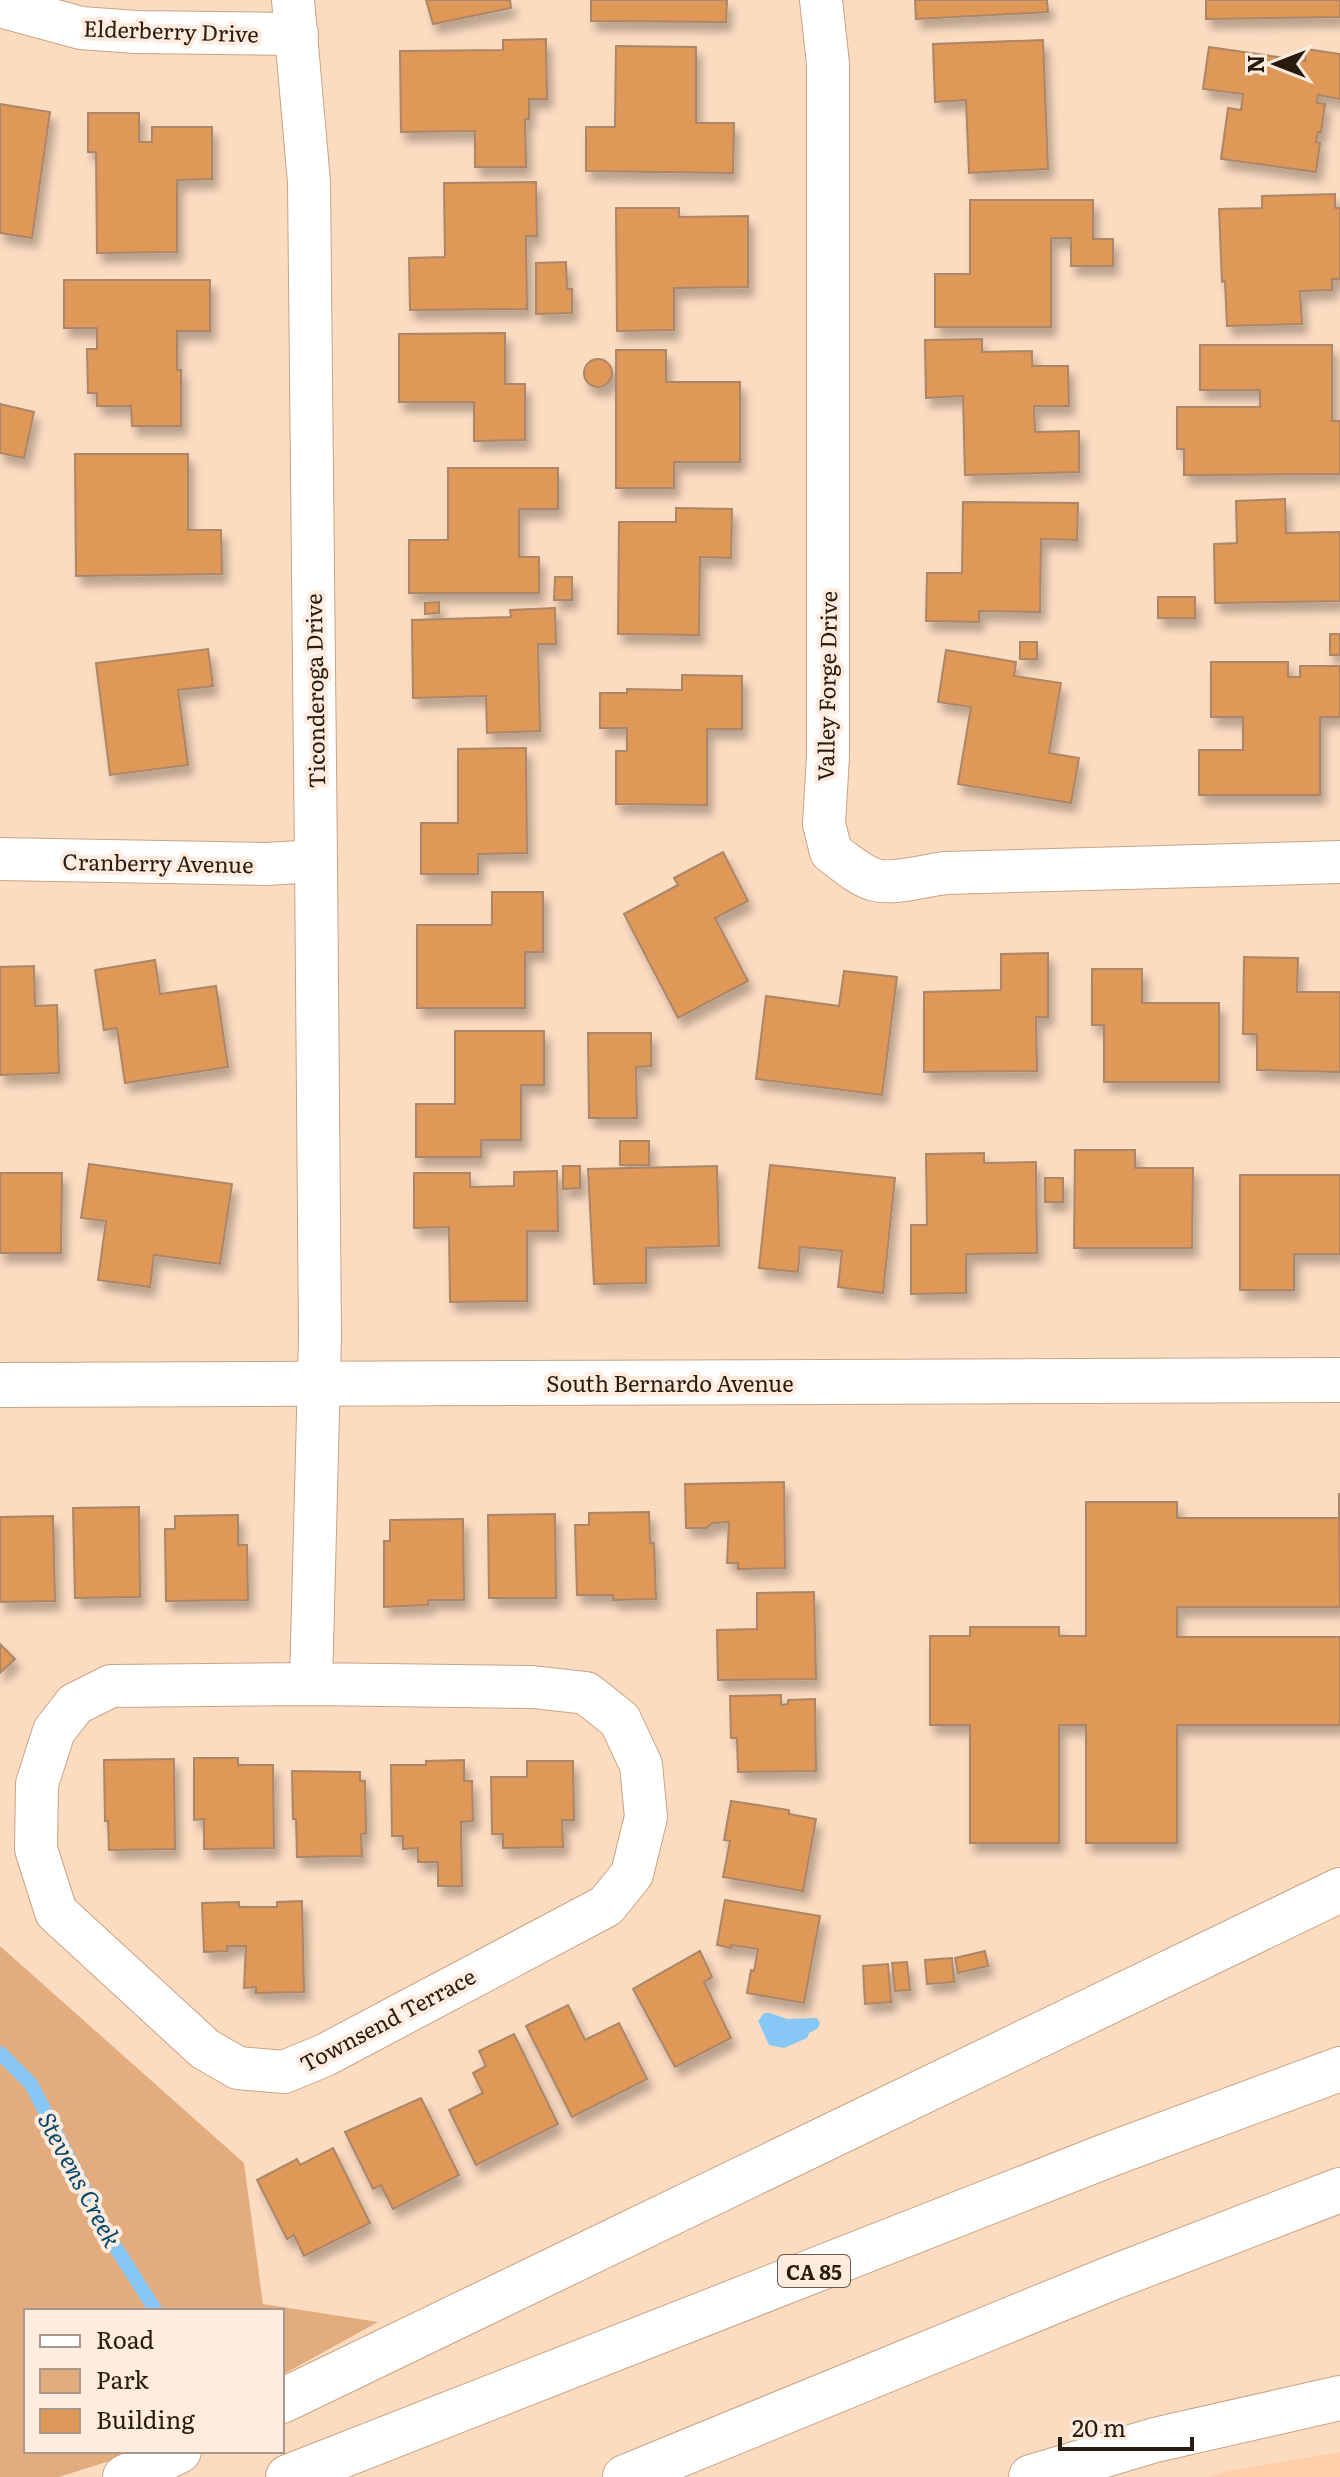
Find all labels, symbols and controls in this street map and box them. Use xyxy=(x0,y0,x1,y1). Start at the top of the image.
street label: Elderberry Drive xyxy=(83,10,259,50)
north arrow xyxy=(1236,24,1316,104)
text: N xyxy=(1238,55,1271,73)
street label: Valley Forge Drive xyxy=(808,591,844,781)
street label: Ticonderoga Drive xyxy=(296,593,332,789)
street label: Cranberry Avenue xyxy=(62,844,254,880)
street label: South Bernardo Avenue xyxy=(546,1366,794,1399)
street label: Townsend Terrace xyxy=(293,1959,481,2079)
water label: Stevens Creek xyxy=(31,2105,132,2253)
road number: CA 85 xyxy=(778,2255,850,2287)
legend xyxy=(24,2309,284,2453)
text: Road xyxy=(96,2321,155,2356)
text: Park xyxy=(96,2361,149,2396)
text: Building xyxy=(96,2401,195,2436)
scale bar xyxy=(1060,2401,1192,2451)
text: 20 m xyxy=(1072,2409,1126,2444)

